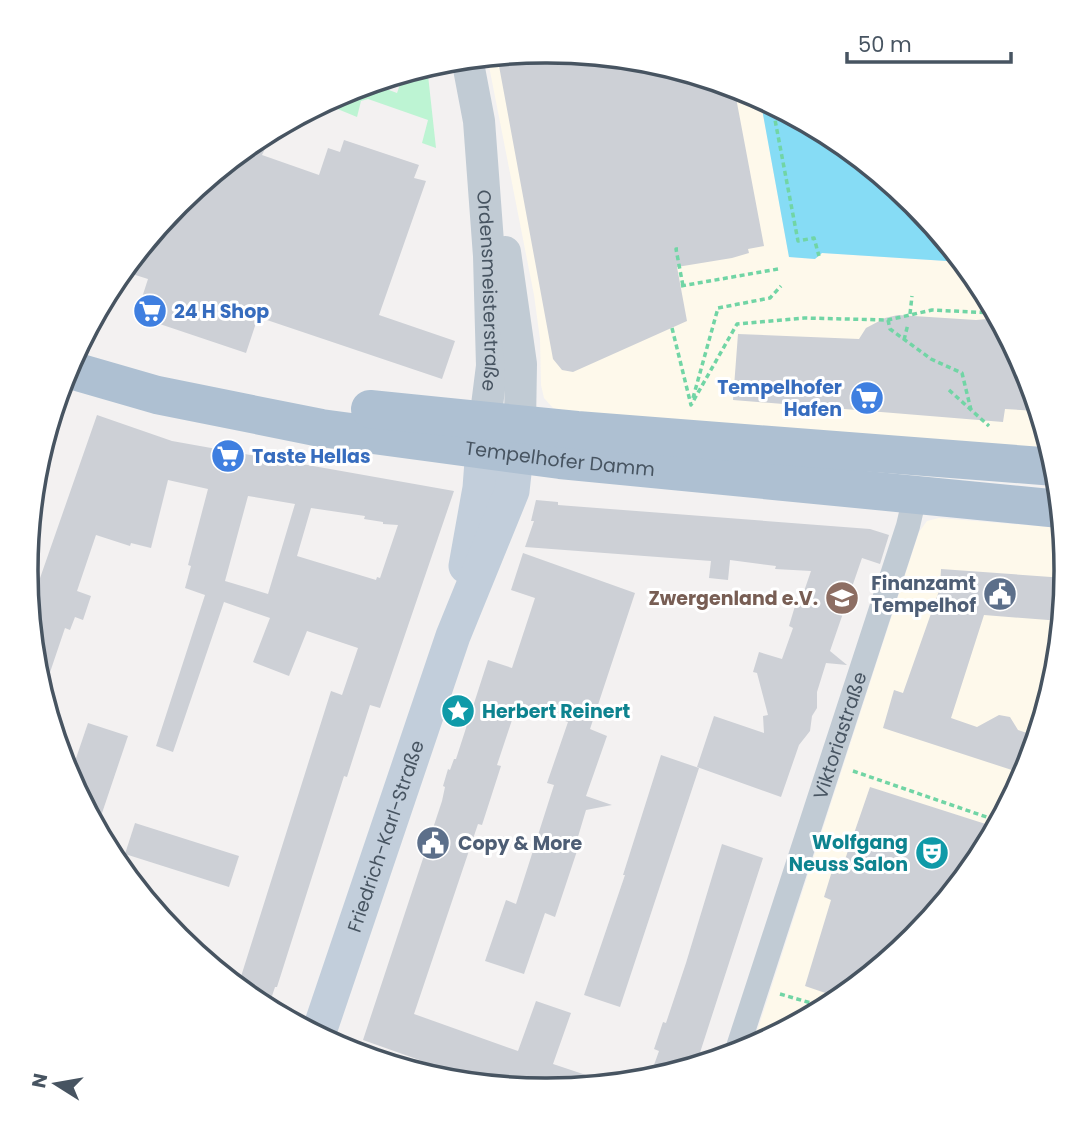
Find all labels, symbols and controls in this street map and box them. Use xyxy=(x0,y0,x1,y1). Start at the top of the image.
scale bar xyxy=(847,21,1012,65)
text: 50 m xyxy=(858,30,912,59)
street label: Ordensmeisterstraße xyxy=(470,189,505,393)
supermarket icon: 24 H Shop xyxy=(131,292,169,330)
place label: 24 H Shop xyxy=(174,298,269,325)
place label: Tempelhofer Hafen xyxy=(717,374,842,423)
supermarket icon: Tempelhofer Hafen xyxy=(848,379,886,417)
street label: Tempelhofer Damm xyxy=(463,434,656,483)
supermarket icon: Taste Hellas xyxy=(209,437,247,475)
place label: Taste Hellas xyxy=(252,443,370,470)
place label: Finanzamt Tempelhof xyxy=(871,570,976,619)
public building icon: Finanzamt Tempelhof xyxy=(981,575,1019,613)
school or university icon: Zwergenland e.V. xyxy=(823,579,861,617)
place label: Zwergenland e.V. xyxy=(648,585,818,612)
street label: Viktoriastraße xyxy=(807,668,874,803)
place icon: Herbert Reinert xyxy=(439,692,477,730)
place label: Herbert Reinert xyxy=(482,698,631,725)
street label: Friedrich-Karl-Straße xyxy=(341,737,431,936)
public building icon: Copy & More xyxy=(414,824,452,862)
place label: Wolfgang Neuss Salon xyxy=(789,829,908,878)
place label: Copy & More xyxy=(458,830,582,857)
theatre icon: Wolfgang Neuss Salon xyxy=(913,834,951,872)
north arrow xyxy=(21,1049,91,1119)
text: N xyxy=(25,1071,54,1090)

